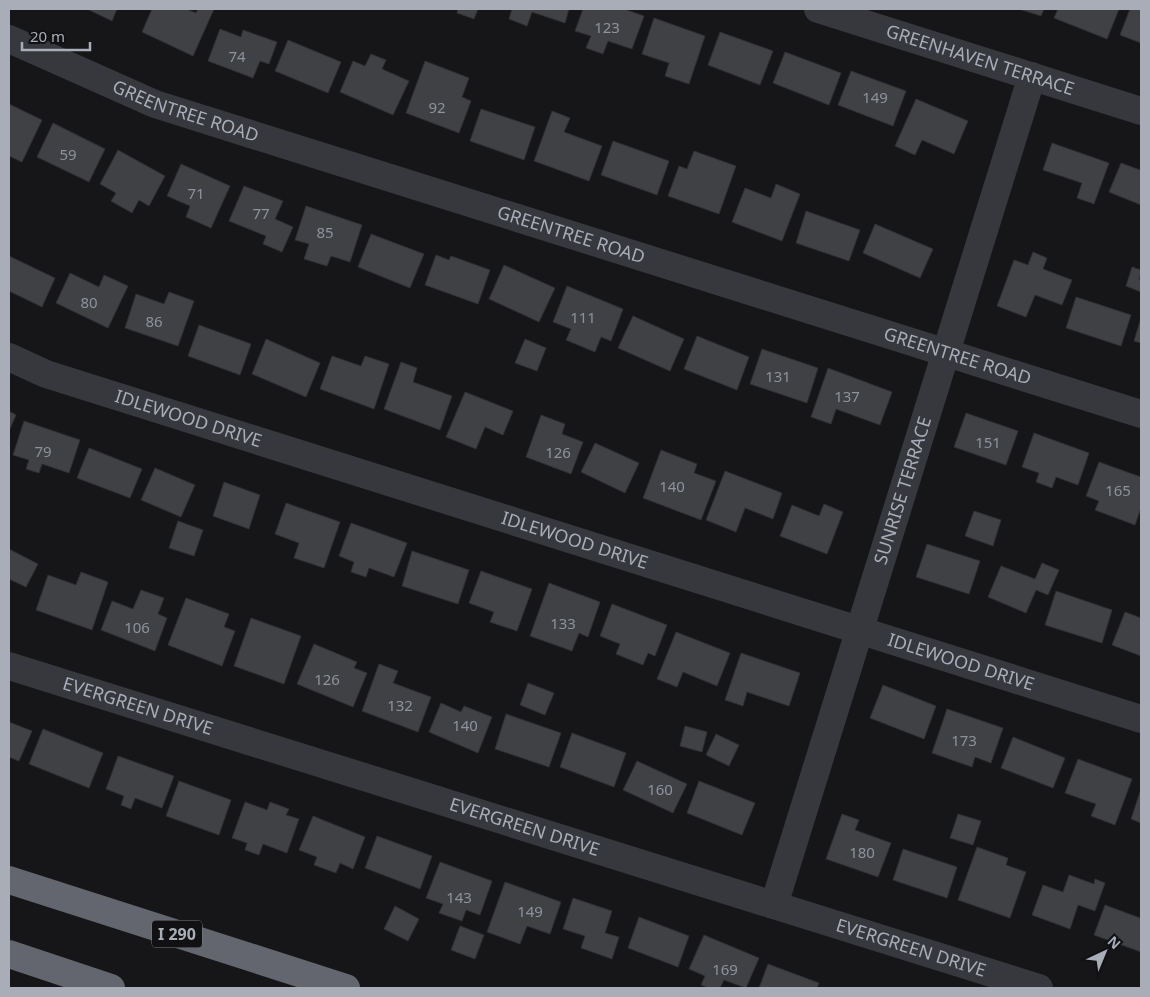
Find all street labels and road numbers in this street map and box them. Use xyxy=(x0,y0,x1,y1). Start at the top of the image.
street label: GREENHAVEN TERRACE xyxy=(883,18,1078,100)
street label: GREENTREE ROAD xyxy=(109,74,262,147)
street label: GREENTREE ROAD xyxy=(495,199,648,268)
street label: GREENTREE ROAD xyxy=(881,321,1035,390)
street label: IDLEWOOD DRIVE xyxy=(112,384,265,452)
street label: SUNRISE TERRACE xyxy=(868,413,936,567)
street label: IDLEWOOD DRIVE xyxy=(499,505,651,574)
street label: IDLEWOOD DRIVE xyxy=(885,627,1038,696)
street label: EVERGREEN DRIVE xyxy=(60,671,216,740)
street label: EVERGREEN DRIVE xyxy=(447,791,603,861)
street label: EVERGREEN DRIVE xyxy=(833,912,989,982)
road number: I 290 xyxy=(152,921,202,948)

